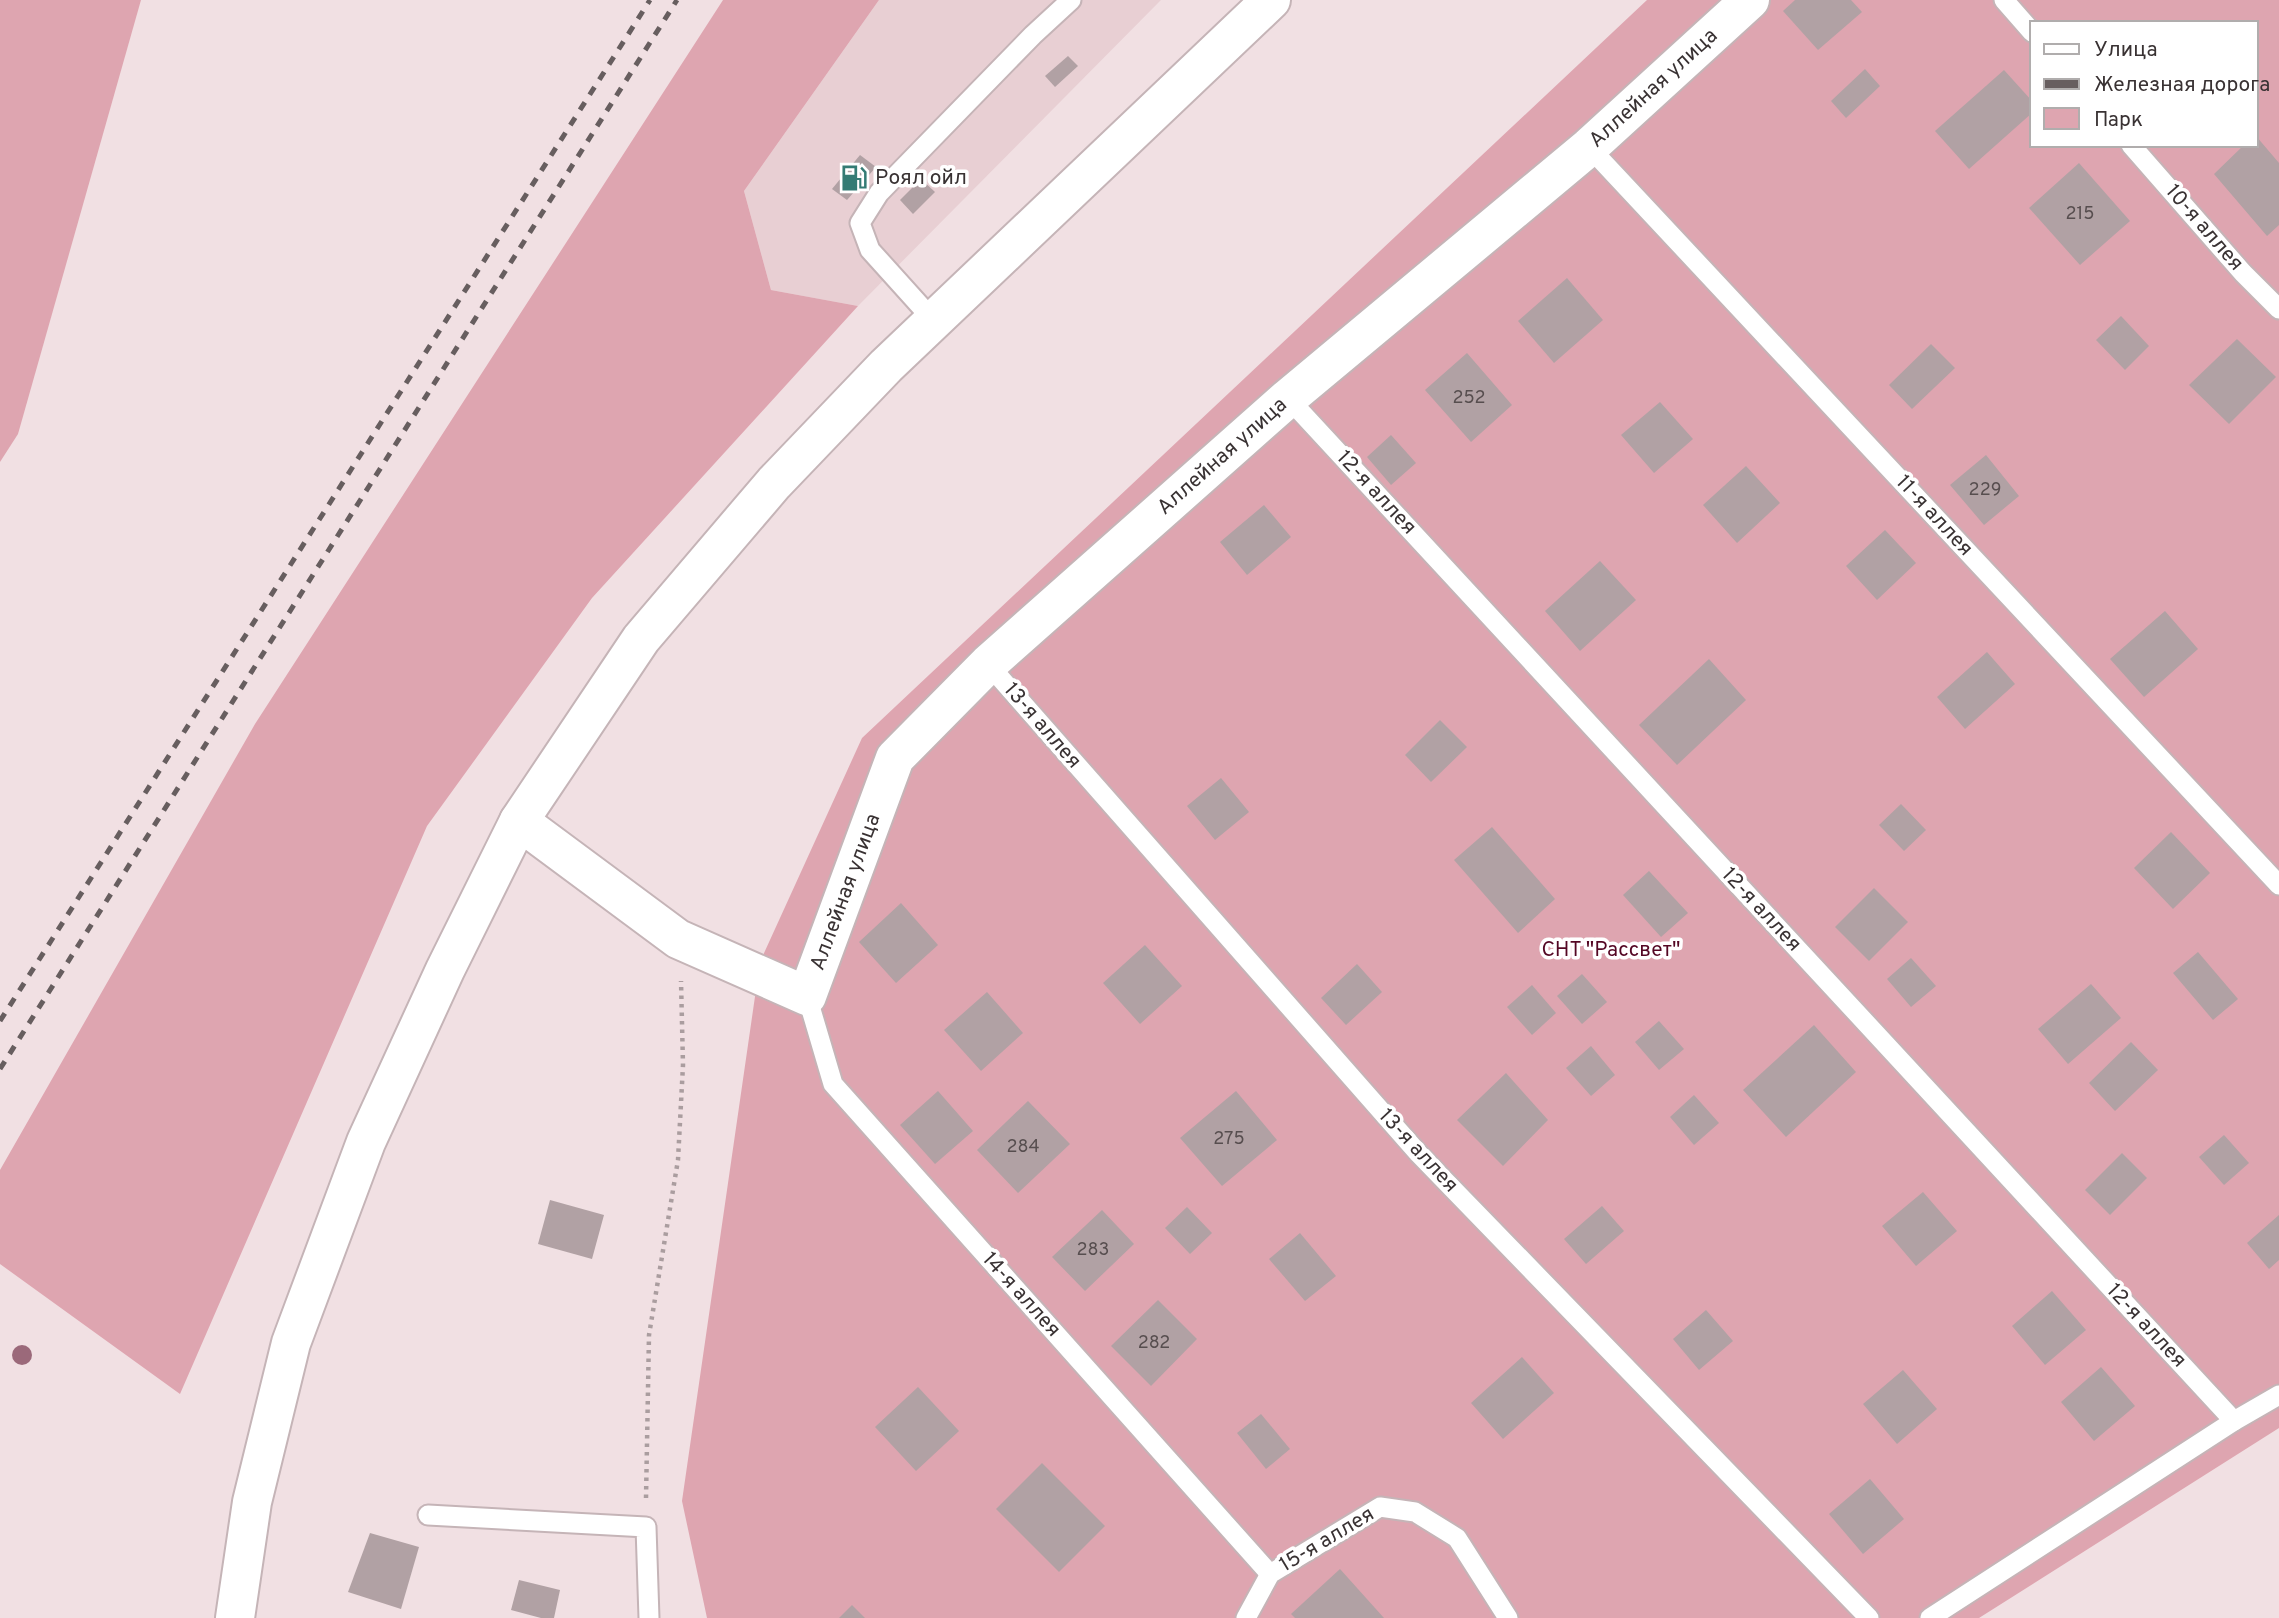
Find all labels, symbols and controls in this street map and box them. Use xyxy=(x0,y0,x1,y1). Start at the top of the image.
legend xyxy=(2030,21,2258,147)
street label: Аллейная улица xyxy=(1583,23,1723,154)
text: Улица xyxy=(2094,37,2158,64)
text: Железная дорога xyxy=(2094,72,2270,99)
text: Парк xyxy=(2094,107,2143,134)
fuel station icon: Роял ойл xyxy=(839,163,869,193)
place label: Роял ойл xyxy=(875,165,967,192)
street label: 10-я аллея xyxy=(2159,179,2249,277)
house number: 215 xyxy=(2066,203,2094,226)
house number: 252 xyxy=(1452,387,1486,410)
street label: Аллейная улица xyxy=(1152,392,1293,521)
street label: 12-я аллея xyxy=(1330,445,1422,541)
street label: 11-я аллея xyxy=(1889,470,1979,562)
house number: 229 xyxy=(1969,479,2001,502)
street label: 13-я аллея xyxy=(997,677,1087,775)
street label: Аллейная улица xyxy=(804,810,887,974)
street label: 12-я аллея xyxy=(1715,862,1807,958)
park label: СНТ "Рассвет" xyxy=(1541,937,1681,964)
street label: 13-я аллея xyxy=(1372,1103,1464,1199)
house number: 275 xyxy=(1213,1128,1245,1151)
house number: 284 xyxy=(1006,1136,1040,1159)
house number: 283 xyxy=(1077,1239,1109,1262)
street label: 14-я аллея xyxy=(976,1247,1066,1343)
street label: 12-я аллея xyxy=(2100,1278,2192,1374)
house number: 282 xyxy=(1138,1332,1170,1355)
street label: 15-я аллея xyxy=(1275,1501,1379,1579)

